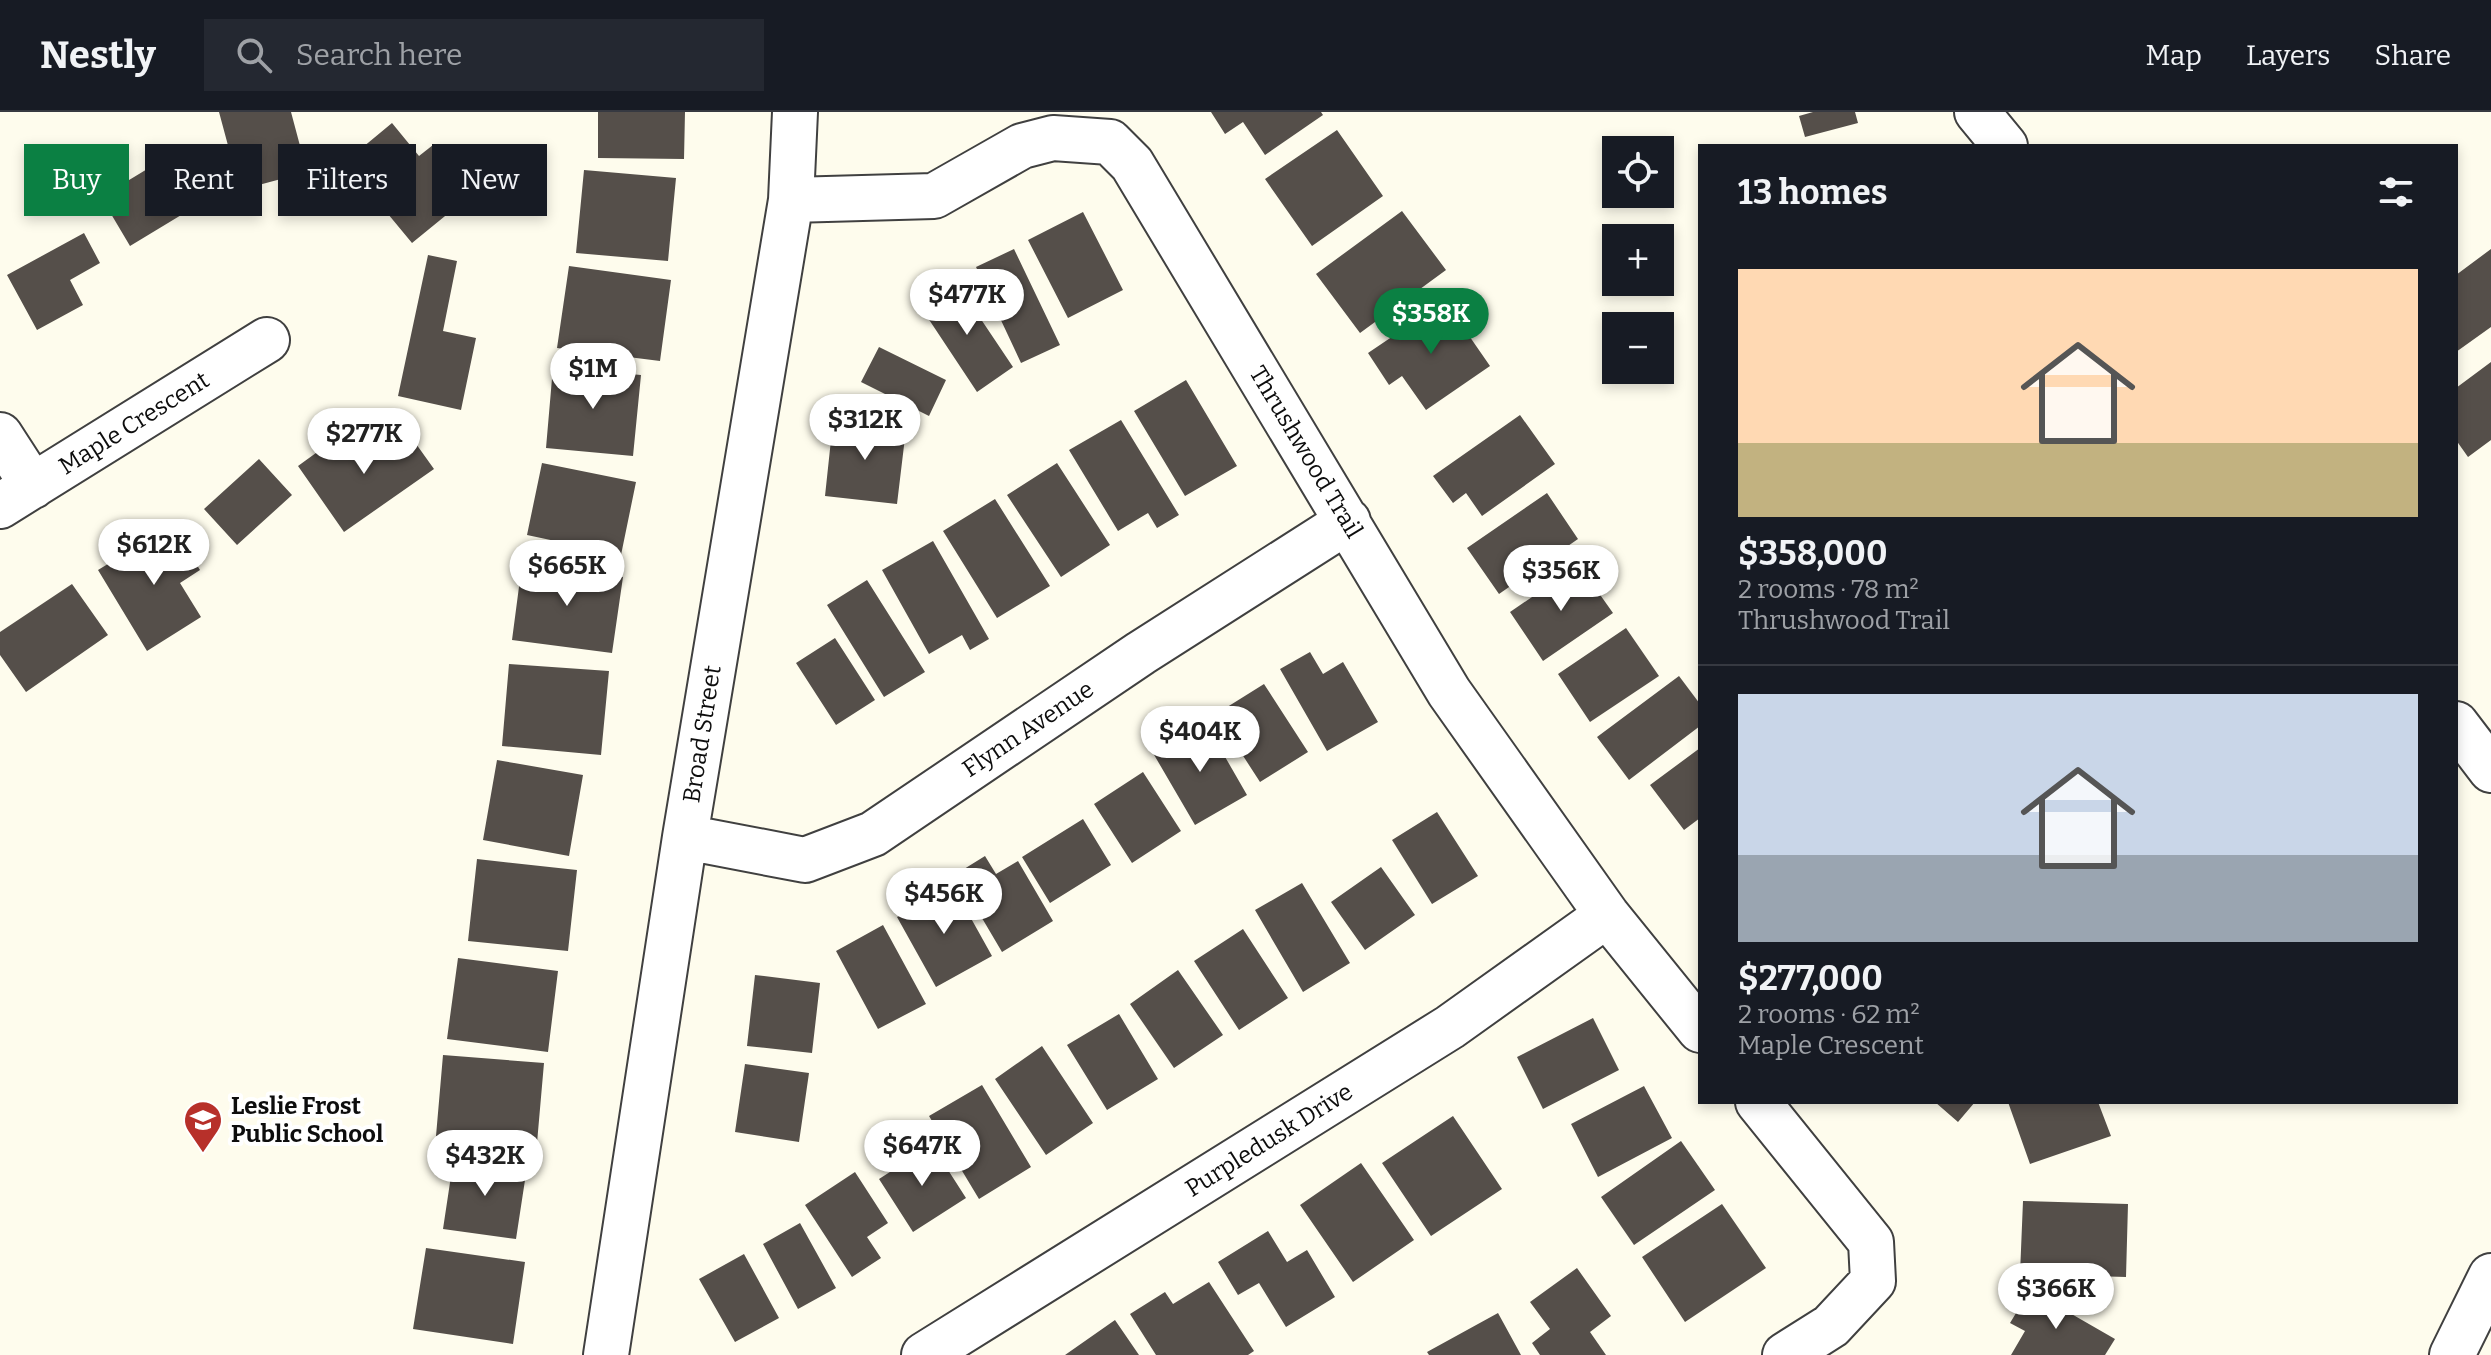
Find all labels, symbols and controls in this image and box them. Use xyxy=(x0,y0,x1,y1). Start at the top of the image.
search box xyxy=(204,19,764,91)
text: Nestly xyxy=(40,32,156,78)
icon: search xyxy=(232,33,276,77)
text: Search here xyxy=(296,37,462,73)
text: Map xyxy=(2145,39,2202,72)
text: Layers xyxy=(2246,39,2330,72)
text: Share xyxy=(2374,39,2451,72)
map controls xyxy=(1602,136,1674,384)
button: locate xyxy=(1602,136,1674,208)
chip: Buy xyxy=(24,144,129,216)
chip: Rent xyxy=(145,144,262,216)
chip: Filters xyxy=(278,144,416,216)
chip: New xyxy=(432,144,547,216)
icon: filters xyxy=(2374,170,2418,214)
text: 13 homes xyxy=(1738,172,1887,213)
button: + xyxy=(1602,224,1674,296)
pin: $477K xyxy=(911,269,1023,337)
text: $477K xyxy=(928,279,1006,310)
pin: $358K xyxy=(1375,288,1487,356)
text: $358K xyxy=(1392,298,1470,329)
button: − xyxy=(1602,312,1674,384)
icon: home xyxy=(2006,321,2150,465)
pin: $1M xyxy=(554,343,632,411)
text: $1M xyxy=(568,353,618,384)
street label: Thrushwood Trail xyxy=(1244,361,1368,543)
street label: Maple Crescent xyxy=(54,366,214,480)
pin: $312K xyxy=(809,394,921,462)
text: $312K xyxy=(827,404,903,435)
pin: $277K xyxy=(308,408,420,476)
text: $277K xyxy=(325,418,403,449)
pin: $612K xyxy=(98,519,210,587)
text: $612K xyxy=(116,529,192,560)
text: $358,000 xyxy=(1738,533,1888,574)
pin: $665K xyxy=(511,540,623,608)
pin: $356K xyxy=(1505,545,1617,613)
text: $665K xyxy=(528,550,606,581)
text: $356K xyxy=(1522,555,1600,586)
text: 2 rooms · 78 m² xyxy=(1738,574,1919,605)
text: Thrushwood Trail xyxy=(1738,605,1950,636)
street label: Broad Street xyxy=(677,663,727,805)
street label: Flynn Avenue xyxy=(957,675,1099,783)
pin: $404K xyxy=(1144,706,1256,774)
text: $404K xyxy=(1159,716,1241,747)
icon: home xyxy=(2006,746,2150,890)
pin: $456K xyxy=(888,868,1000,936)
text: $456K xyxy=(904,878,984,909)
text: $277,000 xyxy=(1738,958,1883,999)
text: 2 rooms · 62 m² xyxy=(1738,999,1920,1030)
text: Maple Crescent xyxy=(1738,1030,1924,1061)
street label: Purpledusk Drive xyxy=(1180,1077,1358,1203)
place label: Leslie Frost Public School xyxy=(231,1092,384,1148)
school or university icon: Leslie Frost Public School xyxy=(182,1099,224,1154)
pin: $647K xyxy=(866,1120,978,1188)
pin: $432K xyxy=(429,1130,541,1198)
text: $647K xyxy=(882,1130,962,1161)
text: $432K xyxy=(445,1140,525,1171)
pin: $366K xyxy=(2000,1263,2112,1331)
text: $366K xyxy=(2016,1273,2096,1304)

